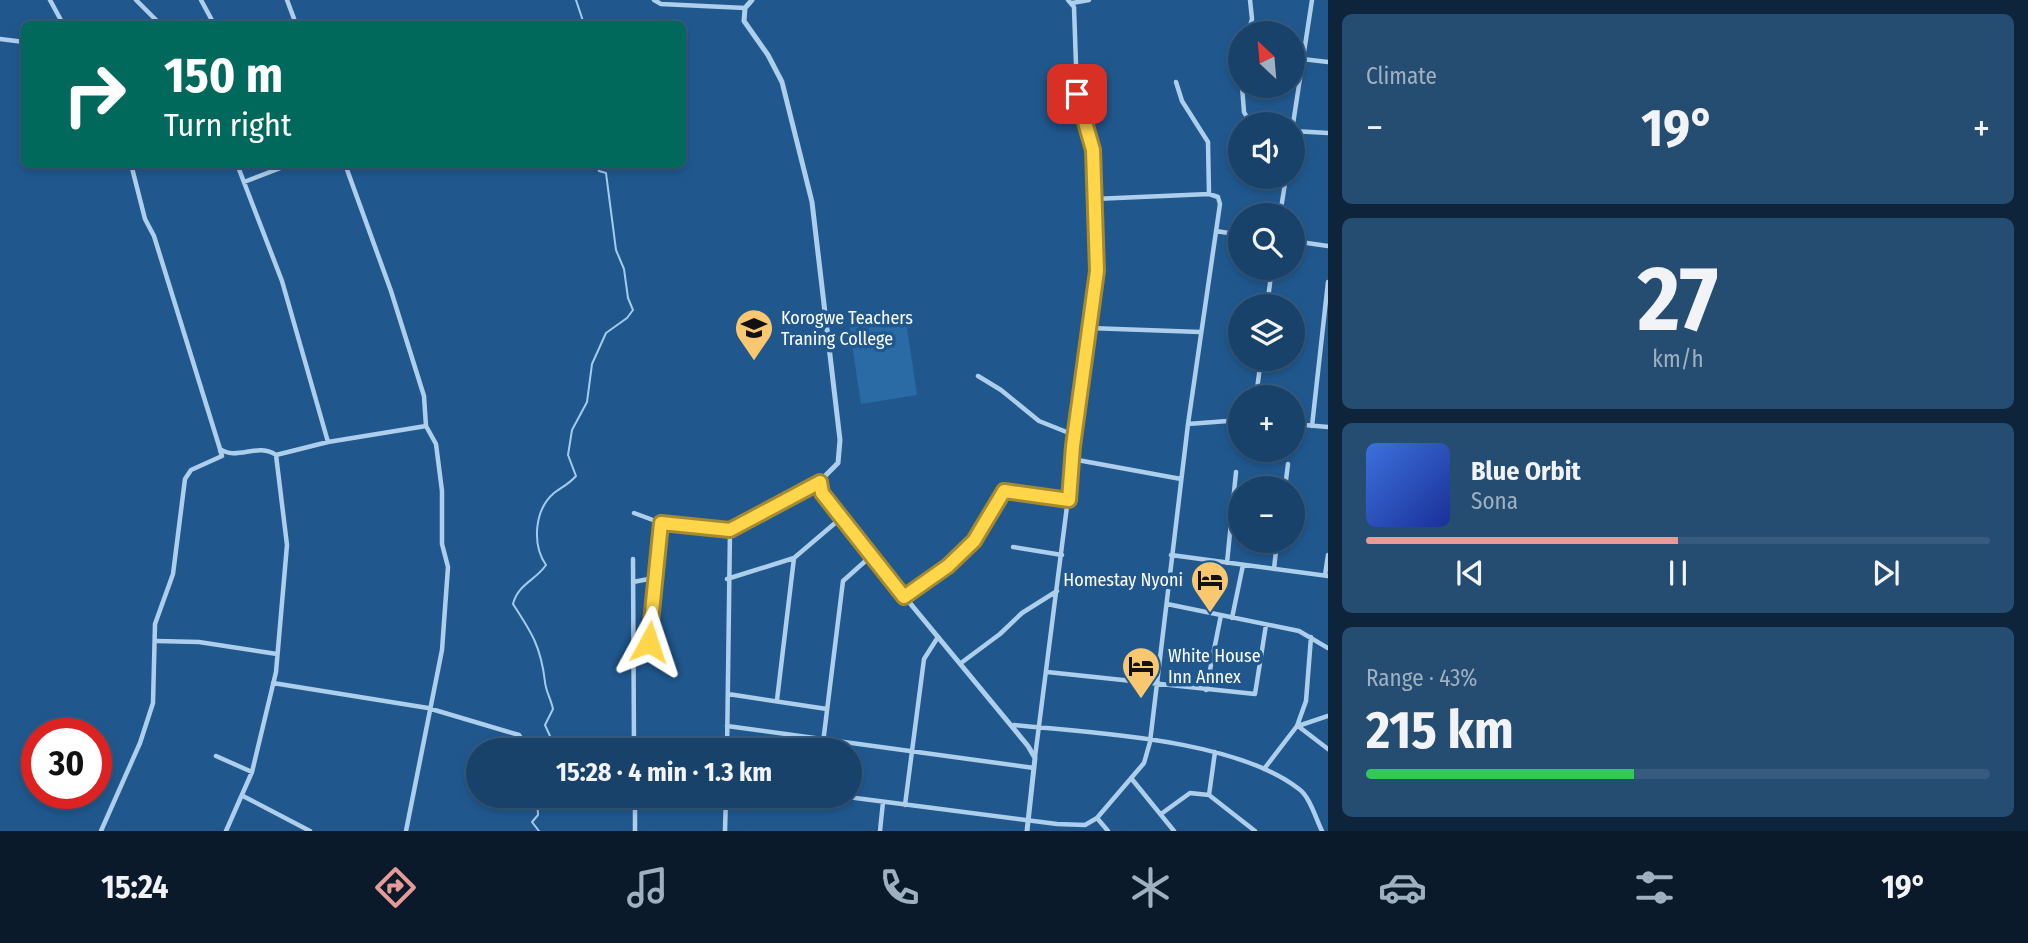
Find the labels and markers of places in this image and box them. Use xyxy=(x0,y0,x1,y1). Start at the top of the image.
pin xyxy=(1047,64,1107,124)
school or university icon: Korogwe Teachers Traning College xyxy=(733,307,775,362)
place label: Korogwe Teachers Traning College xyxy=(781,307,913,350)
hotel icon: Homestay Nyoni xyxy=(1189,559,1231,614)
place label: Homestay Nyoni xyxy=(1063,569,1183,591)
hotel icon: White House Inn Annex xyxy=(1120,645,1162,700)
place label: White House Inn Annex xyxy=(1168,645,1261,688)

